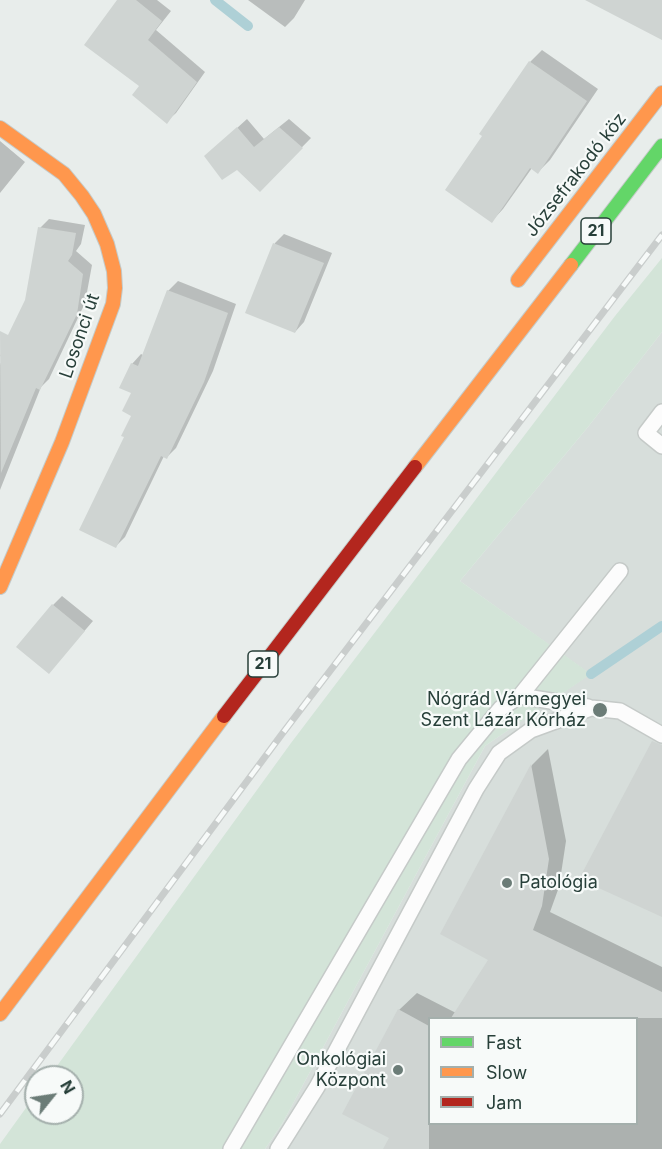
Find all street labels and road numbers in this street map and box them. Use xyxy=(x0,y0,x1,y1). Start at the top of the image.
street label: Józsefrakodó köz xyxy=(521,109,631,241)
road number: 21 xyxy=(581,218,611,244)
street label: Losonci út xyxy=(55,291,105,381)
road number: 21 xyxy=(248,651,278,677)

